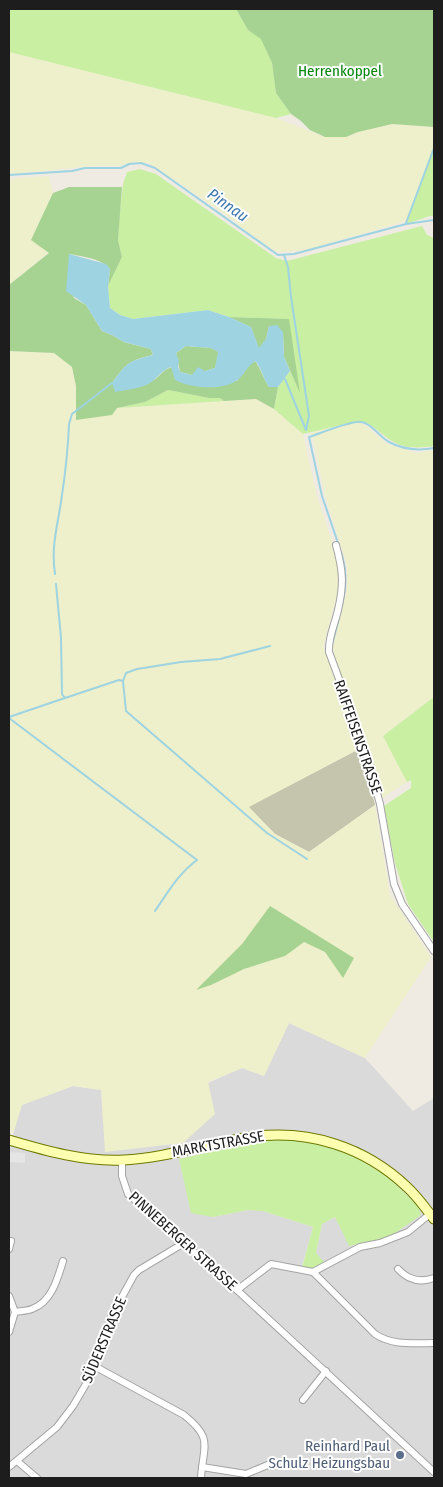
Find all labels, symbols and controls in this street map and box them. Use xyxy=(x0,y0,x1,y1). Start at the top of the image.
park label: Herrenkoppel xyxy=(298,62,382,80)
water label: Pinnau xyxy=(204,184,252,226)
street label: RAIFFEISENSTRASSE xyxy=(330,678,386,796)
street label: MARKTSTRASSE xyxy=(171,1127,265,1161)
street label: PINNEBERGER STRASSE xyxy=(125,1188,241,1294)
street label: SÜDERSTRASSE xyxy=(78,1294,130,1386)
place label: Reinhard Paul Schulz Heizungsbau xyxy=(269,1437,390,1472)
marker: Reinhard Paul Schulz Heizungsbau xyxy=(394,1449,406,1461)

